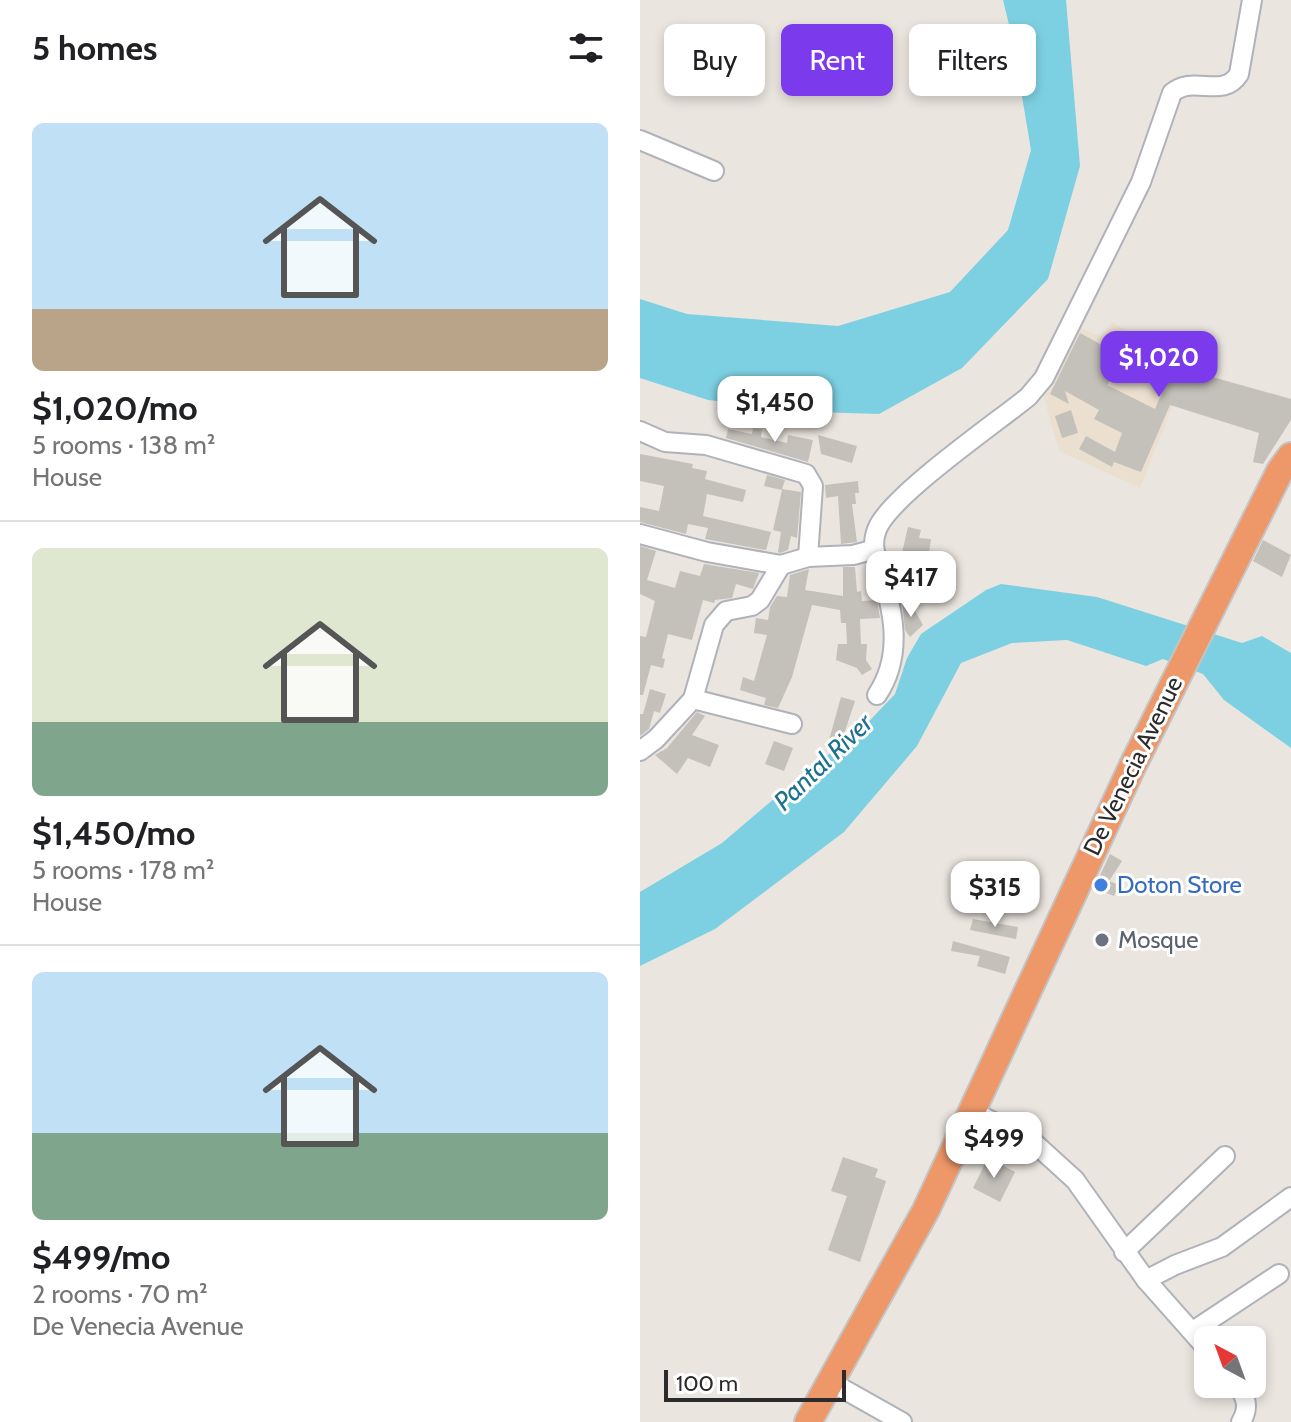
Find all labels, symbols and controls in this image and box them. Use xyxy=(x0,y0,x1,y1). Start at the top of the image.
chip: Buy xyxy=(664,24,765,96)
chip: Rent xyxy=(781,24,893,96)
chip: Filters xyxy=(909,24,1036,96)
icon: filters xyxy=(564,26,608,70)
text: 5 homes xyxy=(32,27,157,69)
icon: home xyxy=(248,175,392,319)
pin: $1,020 xyxy=(1094,331,1224,399)
text: $1,020 xyxy=(1119,341,1199,373)
pin: $1,450 xyxy=(710,376,840,444)
text: $1,450 xyxy=(735,386,815,418)
text: $1,020/mo xyxy=(32,387,198,429)
text: 5 rooms · 138 m² xyxy=(32,429,215,461)
text: House xyxy=(32,461,102,493)
pin: $417 xyxy=(864,551,958,619)
text: $417 xyxy=(884,561,938,593)
icon: home xyxy=(248,600,392,744)
street label: De Venecia Avenue xyxy=(1077,672,1188,860)
water label: Pantal River xyxy=(767,706,880,817)
text: $1,450/mo xyxy=(32,812,195,854)
text: 5 rooms · 178 m² xyxy=(32,854,214,886)
pin: $315 xyxy=(948,861,1042,929)
place label: Doton Store xyxy=(1117,870,1242,899)
text: $315 xyxy=(969,871,1021,903)
marker: Doton Store xyxy=(1092,876,1110,894)
text: House xyxy=(32,886,102,918)
place label: Mosque xyxy=(1118,925,1199,954)
marker: Mosque xyxy=(1093,931,1111,949)
icon: home xyxy=(248,1024,392,1168)
pin: $499 xyxy=(947,1112,1041,1180)
text: $499 xyxy=(964,1122,1024,1154)
text: $499/mo xyxy=(32,1236,170,1278)
text: 2 rooms · 70 m² xyxy=(32,1278,208,1310)
text: De Venecia Avenue xyxy=(32,1310,243,1342)
north arrow xyxy=(1194,1326,1266,1398)
map controls xyxy=(1194,1326,1266,1398)
scale bar xyxy=(664,1366,846,1402)
text: 100 m xyxy=(676,1370,738,1397)

